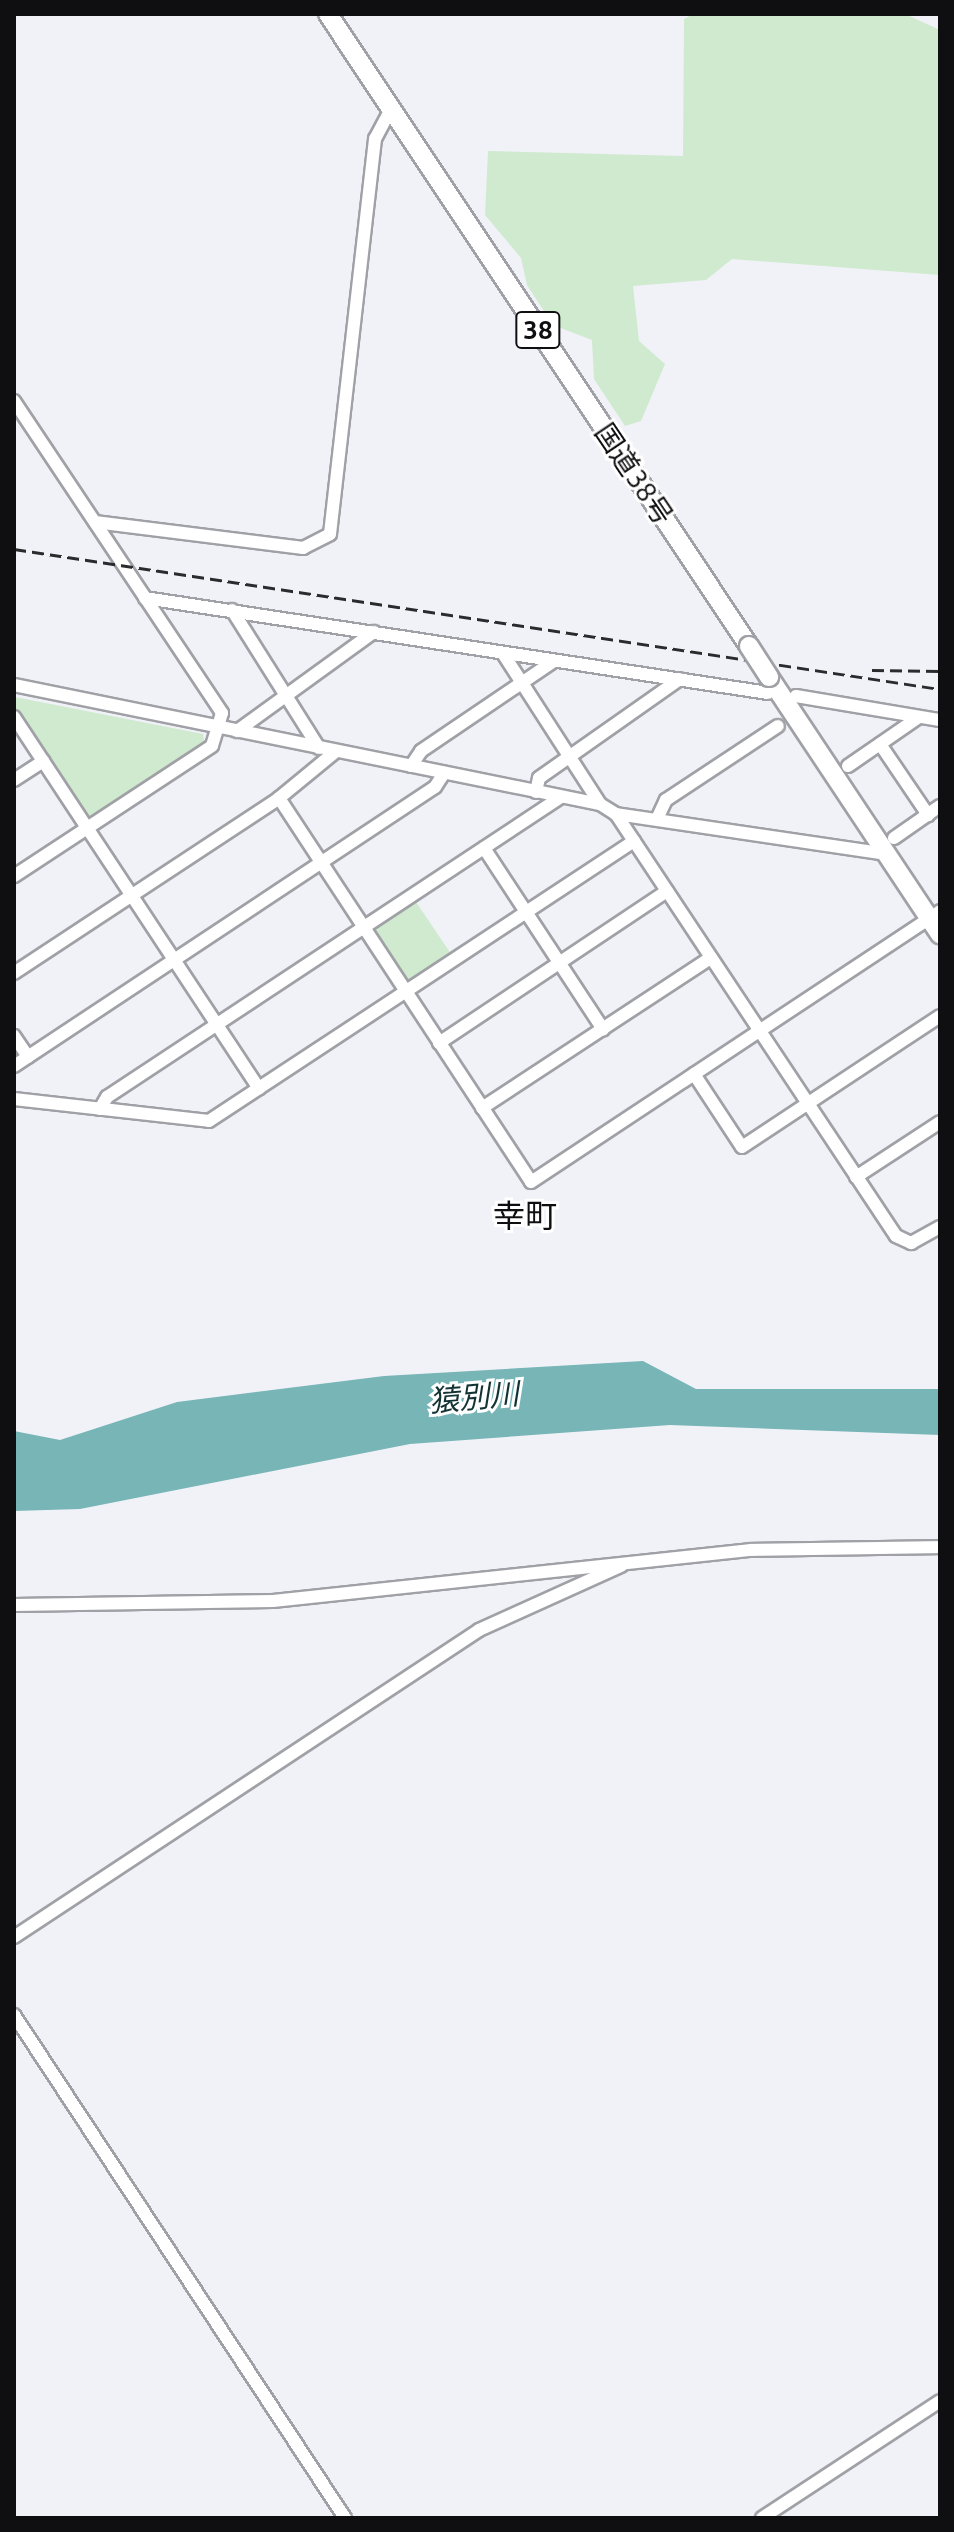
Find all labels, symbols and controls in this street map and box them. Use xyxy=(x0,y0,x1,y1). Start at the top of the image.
road number: 38 xyxy=(514,308,562,352)
street label: 国道38号 xyxy=(588,417,680,531)
district label: 幸町 xyxy=(493,1196,557,1234)
water label: 猿別川 xyxy=(428,1375,520,1419)

